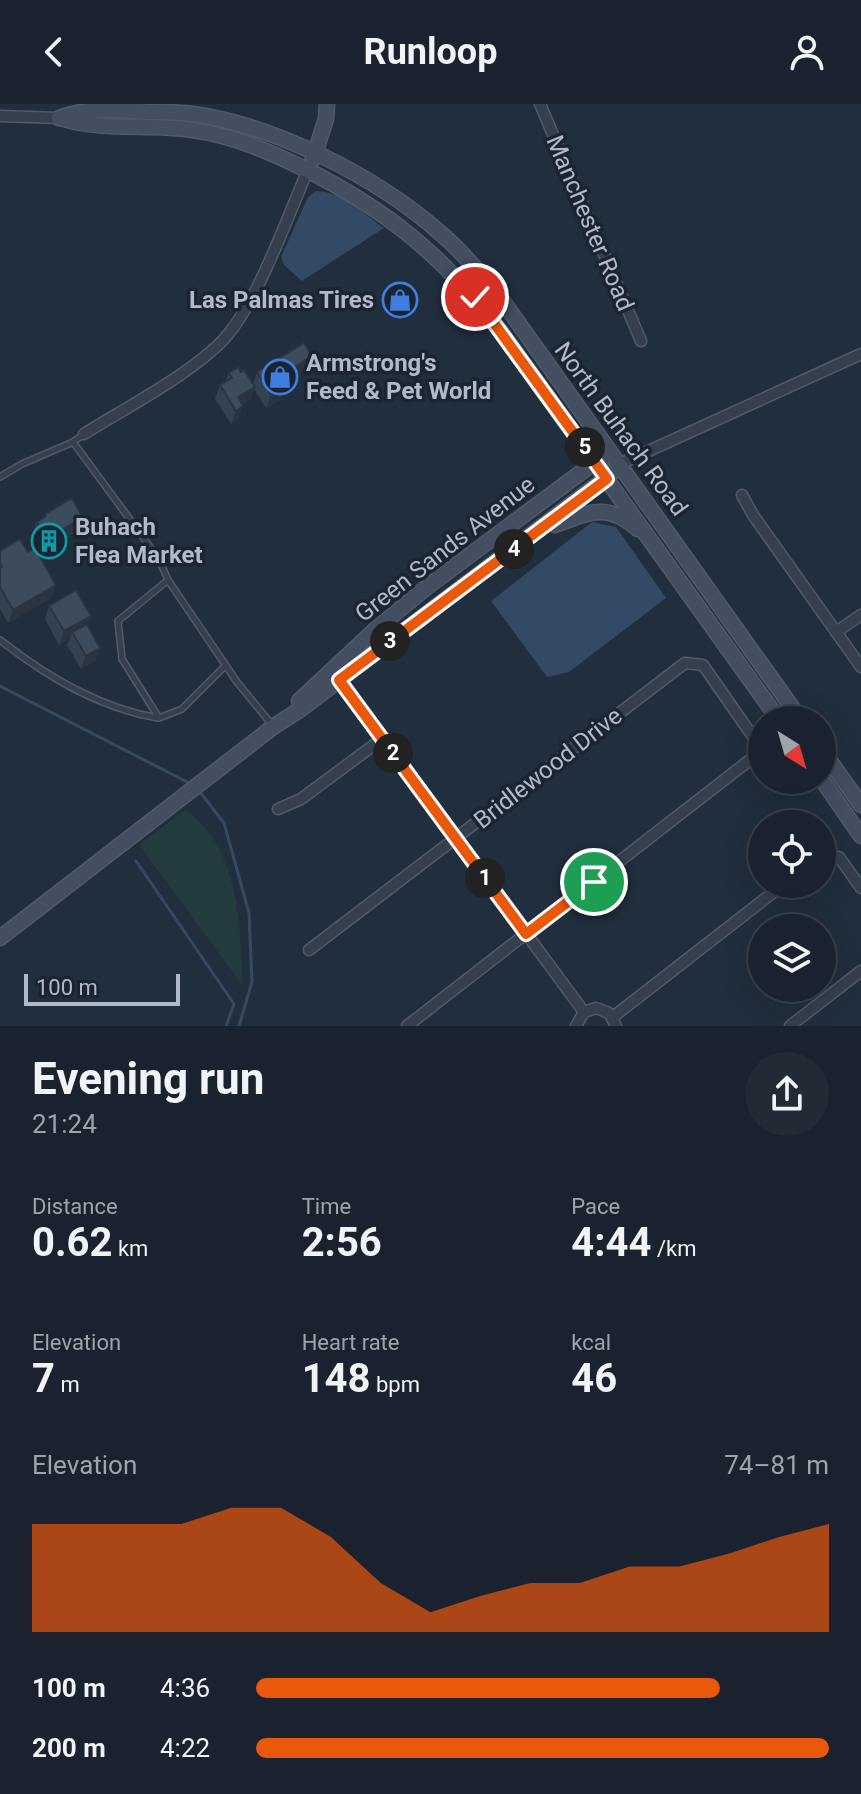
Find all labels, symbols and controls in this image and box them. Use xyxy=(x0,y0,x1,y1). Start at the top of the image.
icon: back xyxy=(32,30,76,74)
icon: person xyxy=(785,30,829,74)
text: Runloop xyxy=(364,31,497,73)
street label: Manchester Road xyxy=(540,131,640,315)
pin xyxy=(441,263,509,331)
icon: check xyxy=(453,275,497,319)
shop icon: Las Palmas Tires xyxy=(381,281,419,319)
place label: Las Palmas Tires xyxy=(189,286,374,314)
street label: North Buhach Road xyxy=(549,337,693,521)
place label: Armstrong's Feed & Pet World xyxy=(306,349,491,405)
shop icon: Armstrong's Feed & Pet World xyxy=(261,358,299,396)
pin: 5 xyxy=(565,427,605,467)
text: 5 xyxy=(579,434,591,459)
street label: Green Sands Avenue xyxy=(350,470,540,628)
place label: Buhach Flea Market xyxy=(75,513,203,569)
building icon: Buhach Flea Market xyxy=(30,522,68,560)
pin: 4 xyxy=(494,529,534,569)
text: 4 xyxy=(508,536,520,561)
pin: 3 xyxy=(370,621,410,661)
text: 3 xyxy=(384,628,396,653)
street label: Bridlewood Drive xyxy=(469,702,627,834)
north arrow xyxy=(748,706,836,794)
map controls xyxy=(748,706,836,1002)
pin: 2 xyxy=(373,733,413,773)
text: 2 xyxy=(387,740,399,765)
button: locate xyxy=(748,810,836,898)
pin xyxy=(560,848,628,916)
pin: 1 xyxy=(465,858,505,898)
icon: arrive xyxy=(572,860,616,904)
text: 1 xyxy=(479,865,491,890)
button: layers xyxy=(748,914,836,1002)
scale bar xyxy=(24,970,180,1006)
text: 100 m xyxy=(36,975,98,1000)
button: share xyxy=(745,1052,829,1136)
text: Evening run xyxy=(32,1053,264,1105)
text: 21:24 xyxy=(32,1109,97,1139)
text: Distance xyxy=(32,1194,118,1219)
text: Time xyxy=(302,1194,351,1219)
text: Pace xyxy=(571,1194,620,1219)
text: 0.62 xyxy=(32,1219,112,1266)
text: 2:56 xyxy=(302,1219,382,1266)
text: 4:44 xyxy=(571,1219,651,1266)
text: km xyxy=(112,1236,148,1261)
text: /km xyxy=(651,1236,696,1261)
text: Elevation xyxy=(32,1330,121,1355)
text: Heart rate xyxy=(302,1330,400,1355)
text: kcal xyxy=(571,1330,611,1355)
text: 7 xyxy=(32,1355,55,1402)
text: 148 xyxy=(302,1355,371,1402)
text: 46 xyxy=(571,1355,617,1402)
text: m xyxy=(55,1372,80,1397)
text: bpm xyxy=(371,1372,420,1397)
text: Elevation xyxy=(32,1450,137,1480)
text: 74–81 m xyxy=(724,1450,829,1480)
text: 100 m xyxy=(32,1673,106,1703)
text: 4:36 xyxy=(160,1673,210,1703)
text: 200 m xyxy=(32,1733,106,1763)
text: 4:22 xyxy=(160,1733,210,1763)

